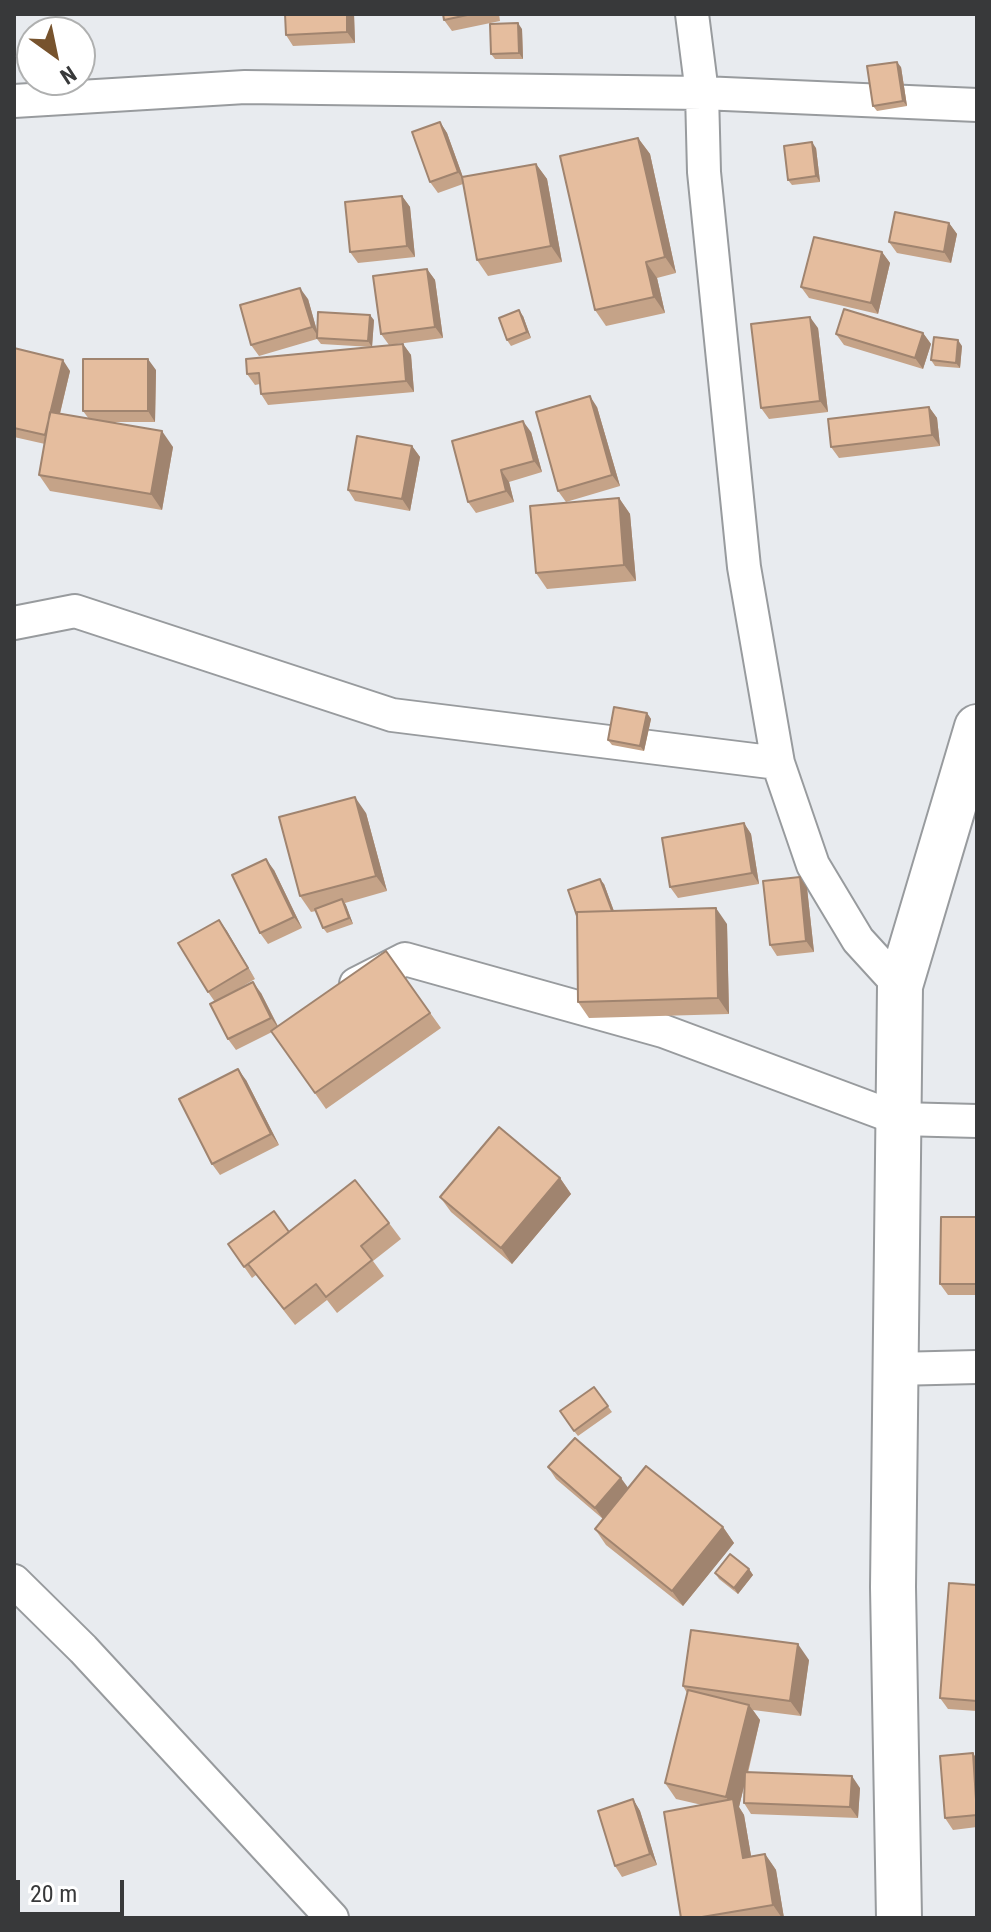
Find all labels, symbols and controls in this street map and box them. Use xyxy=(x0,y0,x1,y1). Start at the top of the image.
north arrow xyxy=(16,16,96,96)
text: N xyxy=(56,61,81,89)
scale bar xyxy=(20,1864,128,1914)
text: 20 m xyxy=(30,1880,77,1908)

